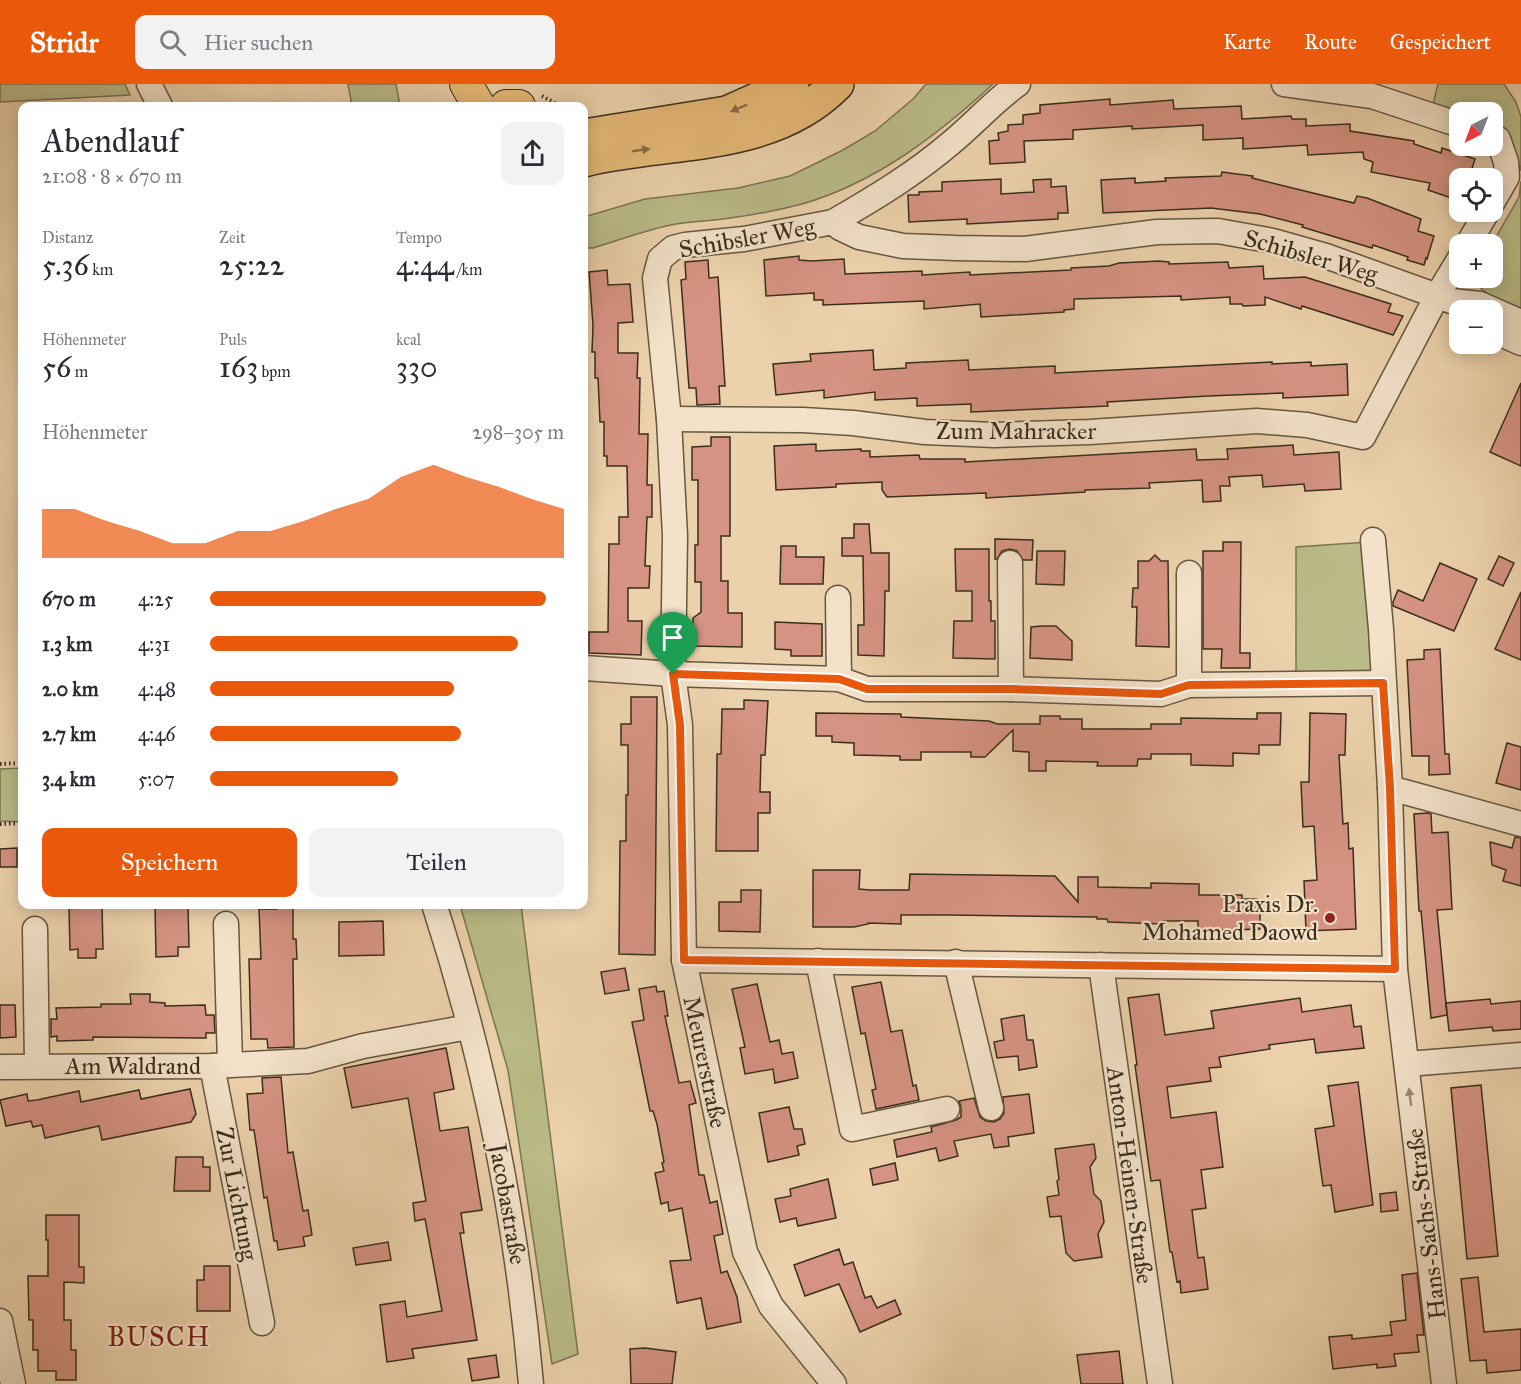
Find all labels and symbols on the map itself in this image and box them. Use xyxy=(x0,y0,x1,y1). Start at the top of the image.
north arrow xyxy=(1449,102,1503,156)
one-way arrow xyxy=(730,104,748,113)
one-way arrow xyxy=(632,146,651,155)
street label: Schibsler Weg xyxy=(677,211,818,265)
street label: Schibsler Weg xyxy=(1241,223,1382,290)
street label: Zum Mahracker xyxy=(936,416,1096,446)
pin xyxy=(647,612,698,674)
place label: Praxis Dr. Mohamed Daowd xyxy=(1142,889,1318,947)
marker: Praxis Dr. Mohamed Daowd xyxy=(1323,911,1337,925)
street label: Meurerstraße xyxy=(676,993,734,1131)
street label: Am Waldrand xyxy=(64,1051,201,1081)
street label: Anton-Heinen-Straße xyxy=(1100,1063,1160,1286)
one-way arrow xyxy=(1406,1087,1415,1106)
street label: Zur Lichtung xyxy=(209,1125,265,1264)
street label: Hans-Sachs-Straße xyxy=(1399,1127,1453,1321)
street label: Jacobastraße xyxy=(482,1138,533,1267)
district label: BUSCH xyxy=(107,1320,211,1353)

